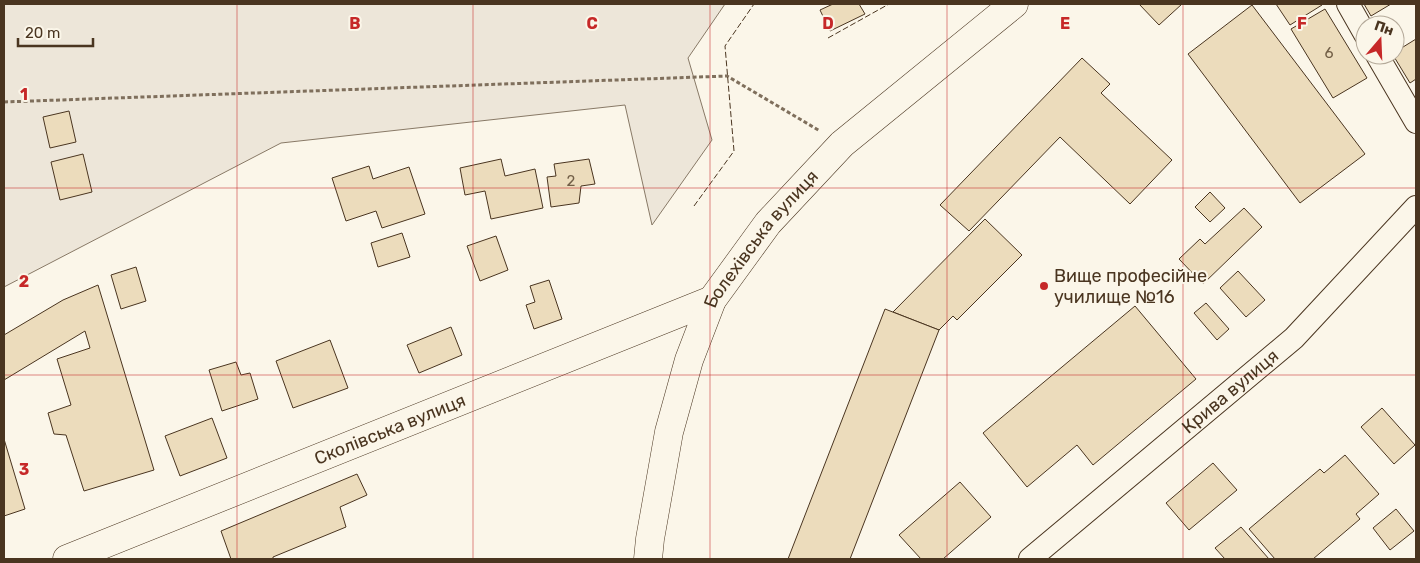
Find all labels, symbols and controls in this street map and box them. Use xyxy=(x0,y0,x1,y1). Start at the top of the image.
text: B xyxy=(349,14,361,33)
text: C xyxy=(586,14,598,33)
text: D xyxy=(822,14,834,33)
text: E xyxy=(1060,14,1070,33)
text: F xyxy=(1297,14,1307,33)
scale bar xyxy=(18,15,92,47)
north arrow xyxy=(1355,15,1405,65)
text: Пн xyxy=(1372,17,1396,39)
text: 20 m xyxy=(25,24,60,42)
house number: 6 xyxy=(1324,44,1334,62)
text: 1 xyxy=(20,85,28,104)
street label: Болехівська вулиця xyxy=(699,165,823,311)
house number: 2 xyxy=(567,172,576,190)
place label: Вище професійне училище №16 xyxy=(1054,265,1207,308)
text: 2 xyxy=(19,272,29,291)
marker: Вище професійне училище №16 xyxy=(1038,280,1050,292)
street label: Крива вулиця xyxy=(1177,345,1283,438)
street label: Сколівська вулиця xyxy=(311,389,469,470)
text: 3 xyxy=(19,460,29,479)

